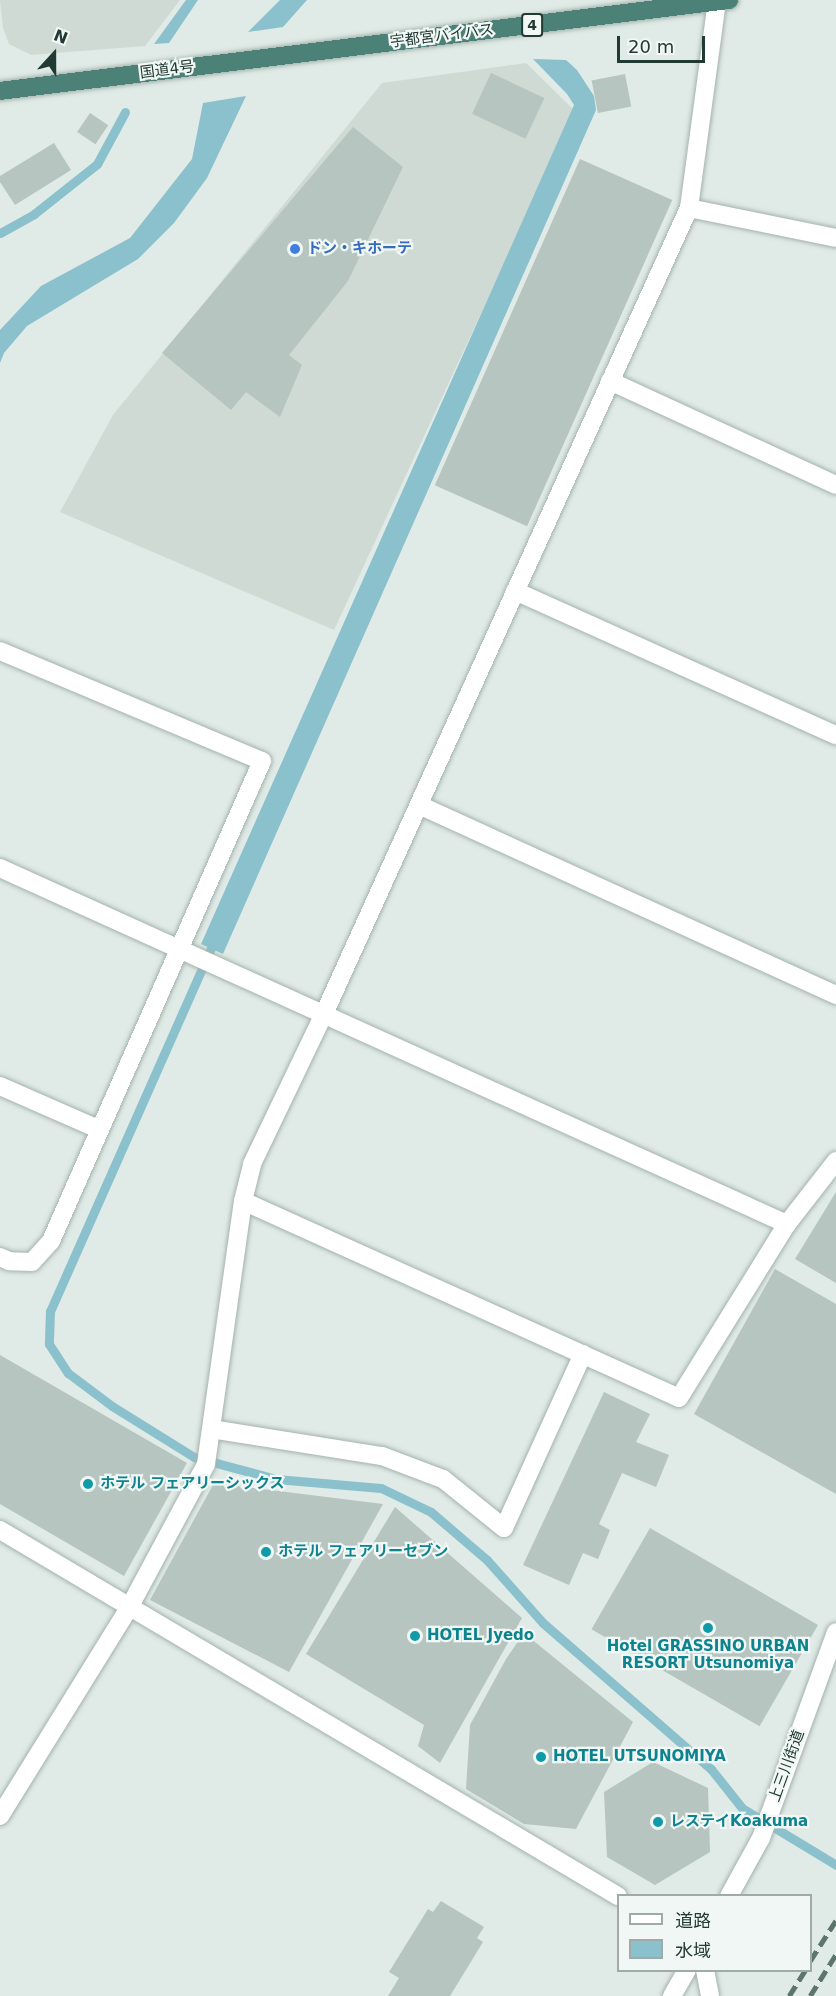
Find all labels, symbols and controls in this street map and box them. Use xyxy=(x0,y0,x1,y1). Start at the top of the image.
road number: 4 xyxy=(520,14,544,36)
street label: 宇都宮バイパス xyxy=(389,21,495,51)
north arrow xyxy=(24,24,84,84)
scale bar xyxy=(620,24,708,62)
text: N xyxy=(51,25,70,48)
text: 20 m xyxy=(628,36,674,57)
street label: 国道4号 xyxy=(139,58,195,82)
place label: ドン・キホーテ xyxy=(307,240,412,258)
marker: ドン・キホーテ xyxy=(288,242,302,256)
place label: ホテル フェアリーシックス xyxy=(100,1475,285,1493)
marker: ホテル フェアリーシックス xyxy=(81,1477,95,1491)
place label: ホテル フェアリーセブン xyxy=(278,1543,448,1561)
marker: ホテル フェアリーセブン xyxy=(259,1545,273,1559)
marker: Hotel GRASSINO URBAN RESORT Utsunomiya xyxy=(701,1621,715,1635)
place label: HOTEL Jyedo xyxy=(427,1627,534,1645)
marker: HOTEL Jyedo xyxy=(408,1629,422,1643)
place label: Hotel GRASSINO URBAN RESORT Utsunomiya xyxy=(607,1637,809,1672)
street label: 上三川街道 xyxy=(766,1728,808,1804)
place label: HOTEL UTSUNOMIYA xyxy=(553,1748,726,1766)
marker: HOTEL UTSUNOMIYA xyxy=(534,1750,548,1764)
place label: レステイKoakuma xyxy=(670,1813,808,1831)
marker: レステイKoakuma xyxy=(651,1815,665,1829)
legend xyxy=(617,1894,812,1972)
text: 道路 xyxy=(675,1910,711,1931)
text: 水域 xyxy=(675,1940,711,1961)

